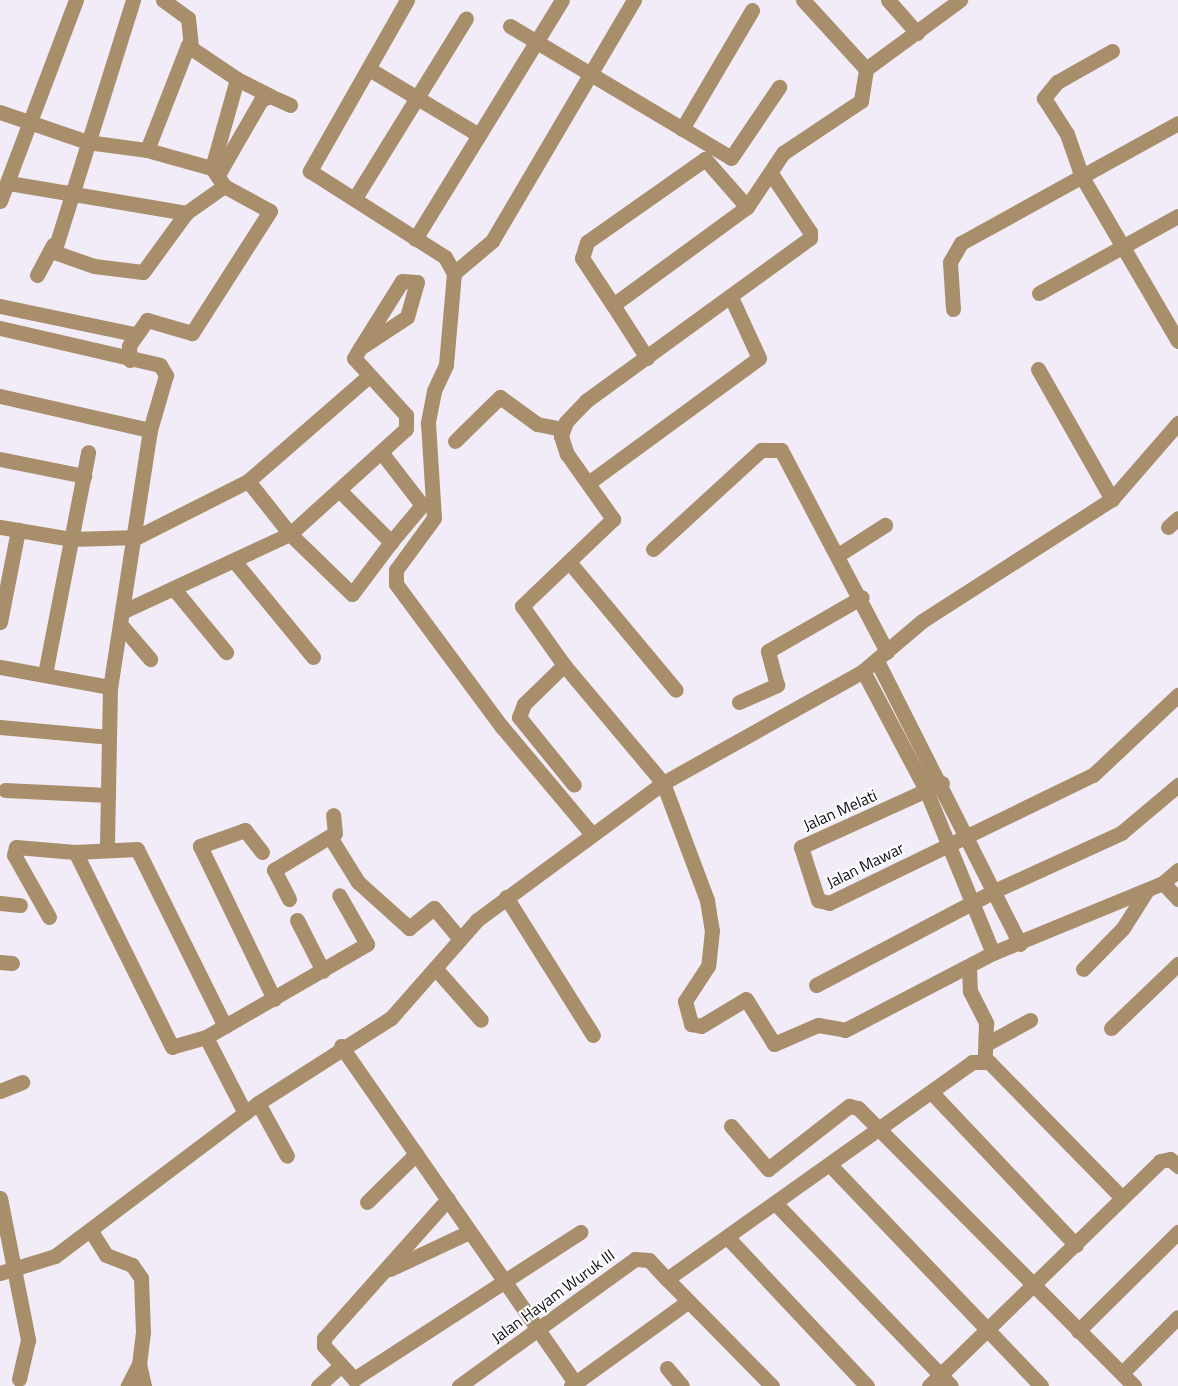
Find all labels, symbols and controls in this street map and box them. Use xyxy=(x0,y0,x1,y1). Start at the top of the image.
street label: Jalan Melati xyxy=(800,785,880,835)
street label: Jalan Mawar xyxy=(823,838,907,892)
street label: Jalan Hayam Wuruk III xyxy=(488,1245,618,1347)

